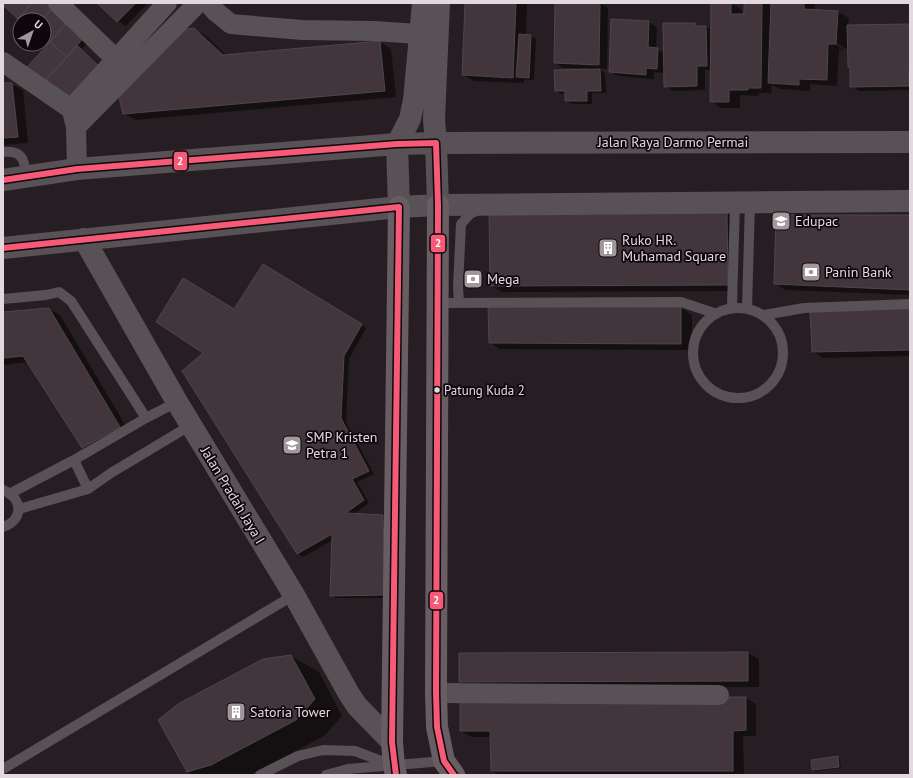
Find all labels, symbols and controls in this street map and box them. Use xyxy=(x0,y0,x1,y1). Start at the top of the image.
north arrow xyxy=(12,12,52,52)
text: U xyxy=(31,17,46,32)
street label: Jalan Raya Darmo Permai xyxy=(597,133,748,151)
line badge: 2 xyxy=(173,151,188,171)
text: 2 xyxy=(177,154,183,168)
school or university icon: Edupac xyxy=(770,210,792,232)
place label: Edupac xyxy=(795,212,838,230)
place label: Ruko HR. Muhamad Square xyxy=(622,231,726,265)
line badge: 2 xyxy=(430,234,446,253)
text: 2 xyxy=(435,236,441,250)
building icon: Ruko HR. Muhamad Square xyxy=(597,237,619,259)
bank icon: Panin Bank xyxy=(800,261,822,283)
place label: Panin Bank xyxy=(825,263,892,281)
bank icon: Mega xyxy=(462,268,484,290)
place label: Mega xyxy=(487,270,520,288)
place label: Patung Kuda 2 xyxy=(444,382,525,399)
marker: Patung Kuda 2 xyxy=(432,385,442,395)
place label: SMP Kristen Petra 1 xyxy=(306,428,377,462)
school or university icon: SMP Kristen Petra 1 xyxy=(281,434,303,456)
street label: Jalan Pradah Jaya I xyxy=(196,442,269,547)
line badge: 2 xyxy=(429,591,444,610)
text: 2 xyxy=(433,593,439,607)
building icon: Satoria Tower xyxy=(225,701,247,723)
place label: Satoria Tower xyxy=(250,703,331,721)

